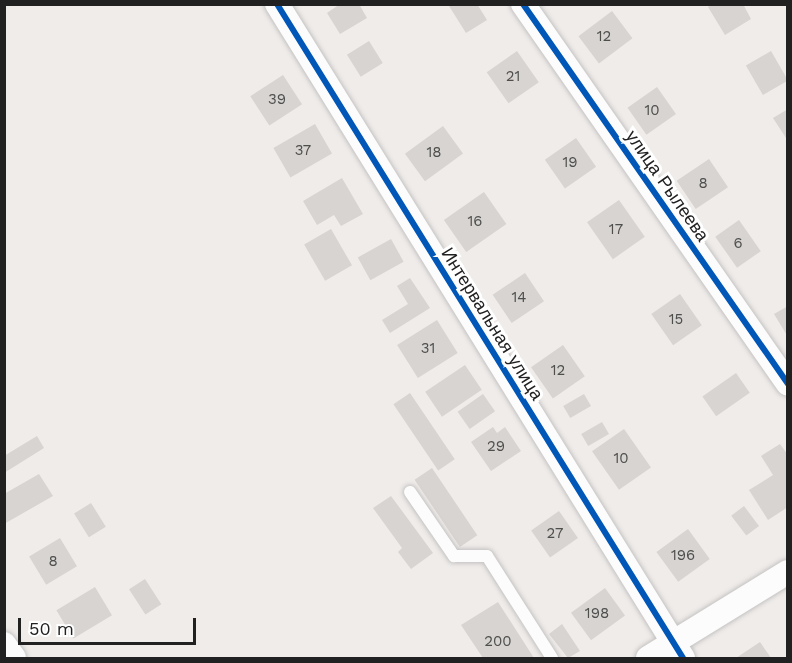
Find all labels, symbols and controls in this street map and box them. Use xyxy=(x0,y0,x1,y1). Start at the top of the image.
house number: 12 xyxy=(597,28,611,46)
house number: 21 xyxy=(506,68,520,86)
house number: 39 xyxy=(268,91,286,109)
house number: 10 xyxy=(644,102,660,120)
street label: улица Рылеева xyxy=(621,126,713,246)
house number: 37 xyxy=(295,142,311,160)
house number: 18 xyxy=(426,144,442,162)
house number: 19 xyxy=(562,154,578,172)
house number: 8 xyxy=(698,175,708,193)
house number: 16 xyxy=(468,213,482,231)
house number: 17 xyxy=(609,221,623,239)
house number: 6 xyxy=(733,235,743,253)
street label: Интервальная улица xyxy=(436,244,548,404)
house number: 14 xyxy=(511,289,527,307)
house number: 15 xyxy=(669,311,683,329)
house number: 31 xyxy=(421,340,435,358)
house number: 12 xyxy=(551,362,565,380)
house number: 29 xyxy=(487,438,505,456)
house number: 10 xyxy=(613,450,629,468)
house number: 27 xyxy=(547,525,563,543)
house number: 196 xyxy=(671,547,695,565)
house number: 8 xyxy=(48,553,58,571)
house number: 198 xyxy=(585,605,609,623)
scale bar xyxy=(21,606,200,644)
text: 50 m xyxy=(29,618,74,639)
house number: 200 xyxy=(484,633,512,651)

